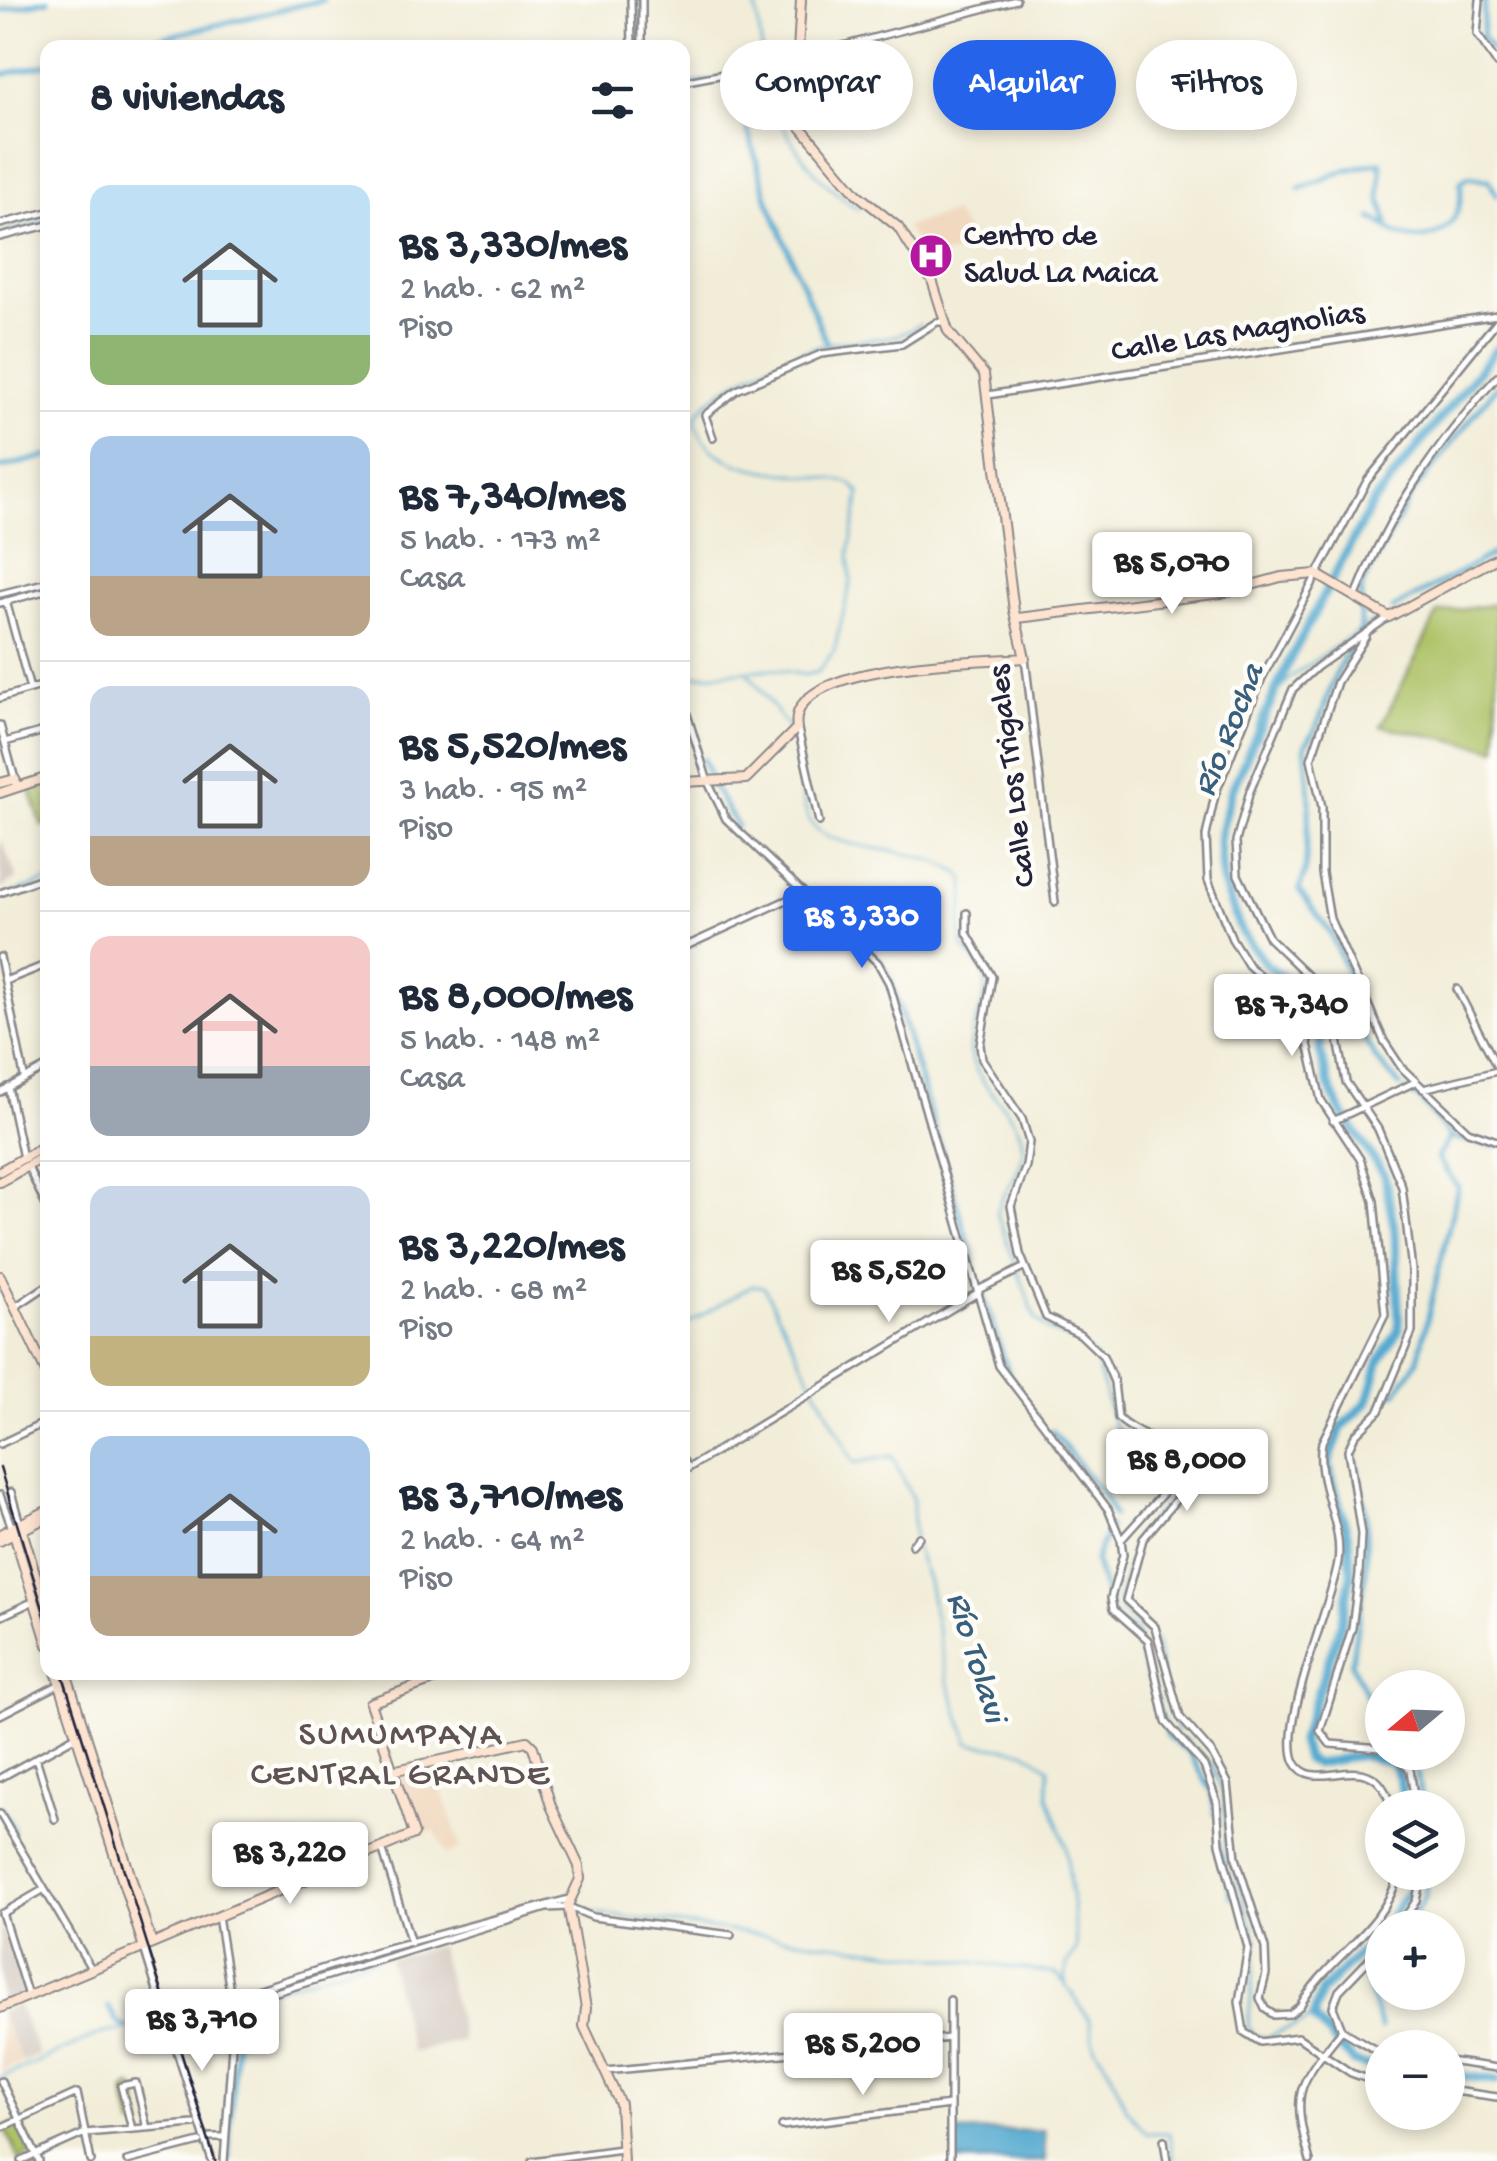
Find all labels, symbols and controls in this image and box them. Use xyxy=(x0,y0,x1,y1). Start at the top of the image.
chip: Comprar xyxy=(720,40,913,130)
chip: Alquilar xyxy=(933,40,1116,130)
chip: Filtros xyxy=(1136,40,1297,130)
icon: filters xyxy=(585,73,640,128)
text: 8 viviendas xyxy=(90,76,283,125)
place label: Centro de Salud La Maica xyxy=(964,219,1159,294)
text: Bs 3,330/mes xyxy=(400,223,626,272)
icon: home xyxy=(170,225,290,345)
hospital icon: Centro de Salud La Maica xyxy=(908,233,954,279)
text: 2 hab. · 62 m² xyxy=(400,272,585,310)
street label: Calle Las Magnolias xyxy=(1109,295,1368,373)
text: Piso xyxy=(400,310,453,348)
text: Bs 7,340/mes xyxy=(400,474,624,523)
icon: home xyxy=(170,476,290,596)
text: 5 hab. · 173 m² xyxy=(400,523,601,561)
pin: Bs 5,070 xyxy=(1069,532,1275,617)
text: Bs 5,070 xyxy=(1114,545,1230,583)
text: Casa xyxy=(400,561,465,599)
water label: Río Rocha xyxy=(1186,656,1277,803)
street label: Calle Los Trigales xyxy=(981,662,1046,889)
text: Bs 5,520/mes xyxy=(400,724,626,773)
icon: home xyxy=(170,726,290,846)
text: 3 hab. · 95 m² xyxy=(400,773,587,811)
text: Piso xyxy=(400,811,453,849)
pin: Bs 3,330 xyxy=(759,886,965,971)
text: Bs 3,330 xyxy=(805,899,919,937)
text: Bs 8,000/mes xyxy=(400,974,632,1023)
pin: Bs 7,340 xyxy=(1189,974,1395,1059)
icon: home xyxy=(170,976,290,1096)
text: Bs 7,340 xyxy=(1236,987,1348,1025)
text: 5 hab. · 148 m² xyxy=(400,1023,600,1061)
text: Casa xyxy=(400,1061,465,1099)
text: Bs 3,220/mes xyxy=(400,1224,624,1273)
icon: home xyxy=(170,1226,290,1346)
pin: Bs 5,520 xyxy=(786,1240,992,1325)
text: Bs 5,520 xyxy=(832,1253,946,1291)
text: 2 hab. · 68 m² xyxy=(400,1273,587,1311)
text: Piso xyxy=(400,1311,453,1349)
pin: Bs 8,000 xyxy=(1084,1429,1290,1514)
text: Bs 8,000 xyxy=(1128,1442,1246,1480)
text: Bs 3,710/mes xyxy=(400,1474,622,1523)
icon: home xyxy=(170,1476,290,1596)
text: 2 hab. · 64 m² xyxy=(400,1523,585,1561)
text: Piso xyxy=(400,1561,453,1599)
water label: Río Tolavi xyxy=(935,1588,1014,1731)
north arrow xyxy=(1365,1670,1465,1770)
map controls xyxy=(1365,1670,1465,2130)
district label: SUMUMPAYA CENTRAL GRANDE xyxy=(251,1716,551,1797)
button: layers xyxy=(1365,1790,1465,1890)
pin: Bs 3,220 xyxy=(187,1822,393,1907)
text: Bs 3,220 xyxy=(234,1835,346,1873)
button: + xyxy=(1365,1910,1465,2010)
pin: Bs 3,710 xyxy=(99,1989,305,2074)
text: Bs 3,710 xyxy=(147,2002,257,2040)
pin: Bs 5,200 xyxy=(760,2013,966,2098)
text: Bs 5,200 xyxy=(806,2026,920,2064)
button: − xyxy=(1365,2030,1465,2130)

